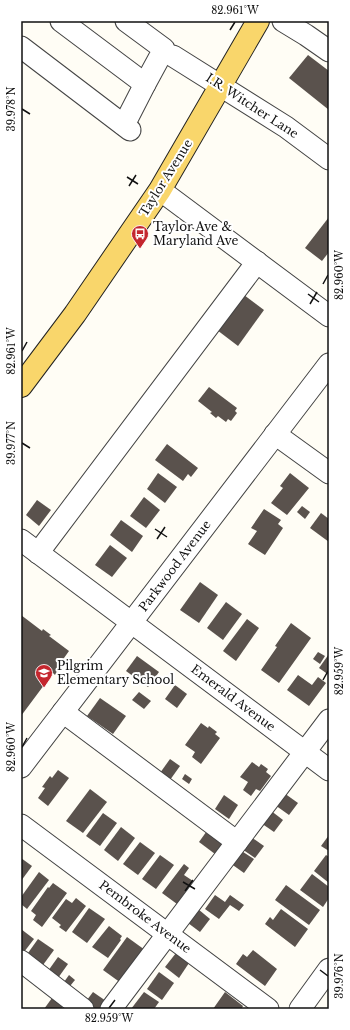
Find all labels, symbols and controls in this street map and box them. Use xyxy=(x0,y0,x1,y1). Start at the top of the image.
text: 82.961°W xyxy=(211,4,259,17)
street label: I.R. Witcher Lane xyxy=(203,70,301,141)
text: 39.978°N xyxy=(5,87,18,131)
street label: Taylor Avenue xyxy=(136,136,195,219)
place label: Taylor Ave & Maryland Ave xyxy=(153,219,239,248)
bus stop icon: Taylor Ave & Maryland Ave xyxy=(130,224,150,249)
text: 82.960°W xyxy=(333,250,346,300)
text: 82.961°W xyxy=(5,327,18,375)
text: 39.977°N xyxy=(5,421,18,465)
street label: Parkwood Avenue xyxy=(135,517,214,614)
text: 82.959°W xyxy=(333,646,346,695)
place label: Pilgrim Elementary School xyxy=(57,658,174,687)
street label: Emerald Avenue xyxy=(188,661,278,734)
school or university icon: Pilgrim Elementary School xyxy=(34,663,54,688)
text: 82.960°W xyxy=(5,722,18,772)
street label: Pembroke Avenue xyxy=(96,877,194,956)
text: 39.976°N xyxy=(333,953,346,999)
text: 82.959°W xyxy=(85,1012,134,1025)

